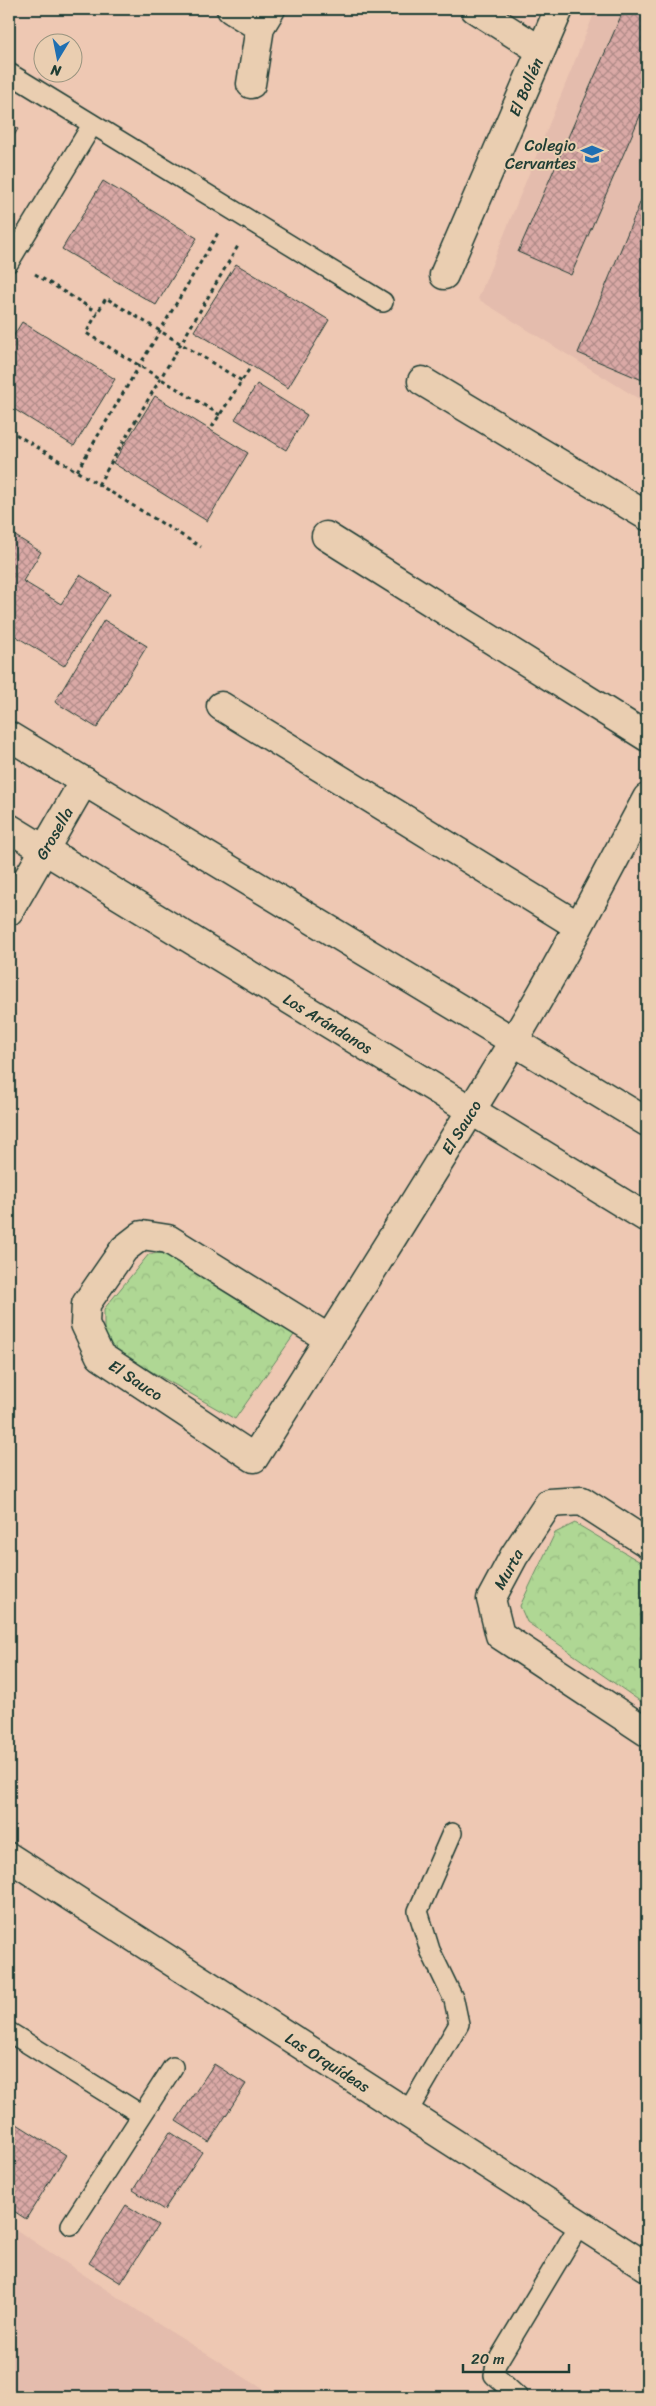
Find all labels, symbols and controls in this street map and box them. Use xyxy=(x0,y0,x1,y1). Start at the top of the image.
north arrow xyxy=(32,32,82,82)
street label: El Bollén xyxy=(500,53,552,121)
text: N xyxy=(49,57,64,84)
place label: Colegio Cervantes xyxy=(505,131,577,178)
school or university icon: Colegio Cervantes xyxy=(579,141,605,167)
street label: Grosella xyxy=(27,801,81,865)
street label: Los Arándanos xyxy=(277,985,379,1062)
street label: El Sauco xyxy=(433,1094,490,1161)
street label: El Sauco xyxy=(103,1352,169,1409)
street label: Murta xyxy=(485,1542,532,1595)
street label: Las Orquídeas xyxy=(279,2024,376,2101)
scale bar xyxy=(463,2341,570,2373)
text: 20 m xyxy=(471,2346,505,2372)

